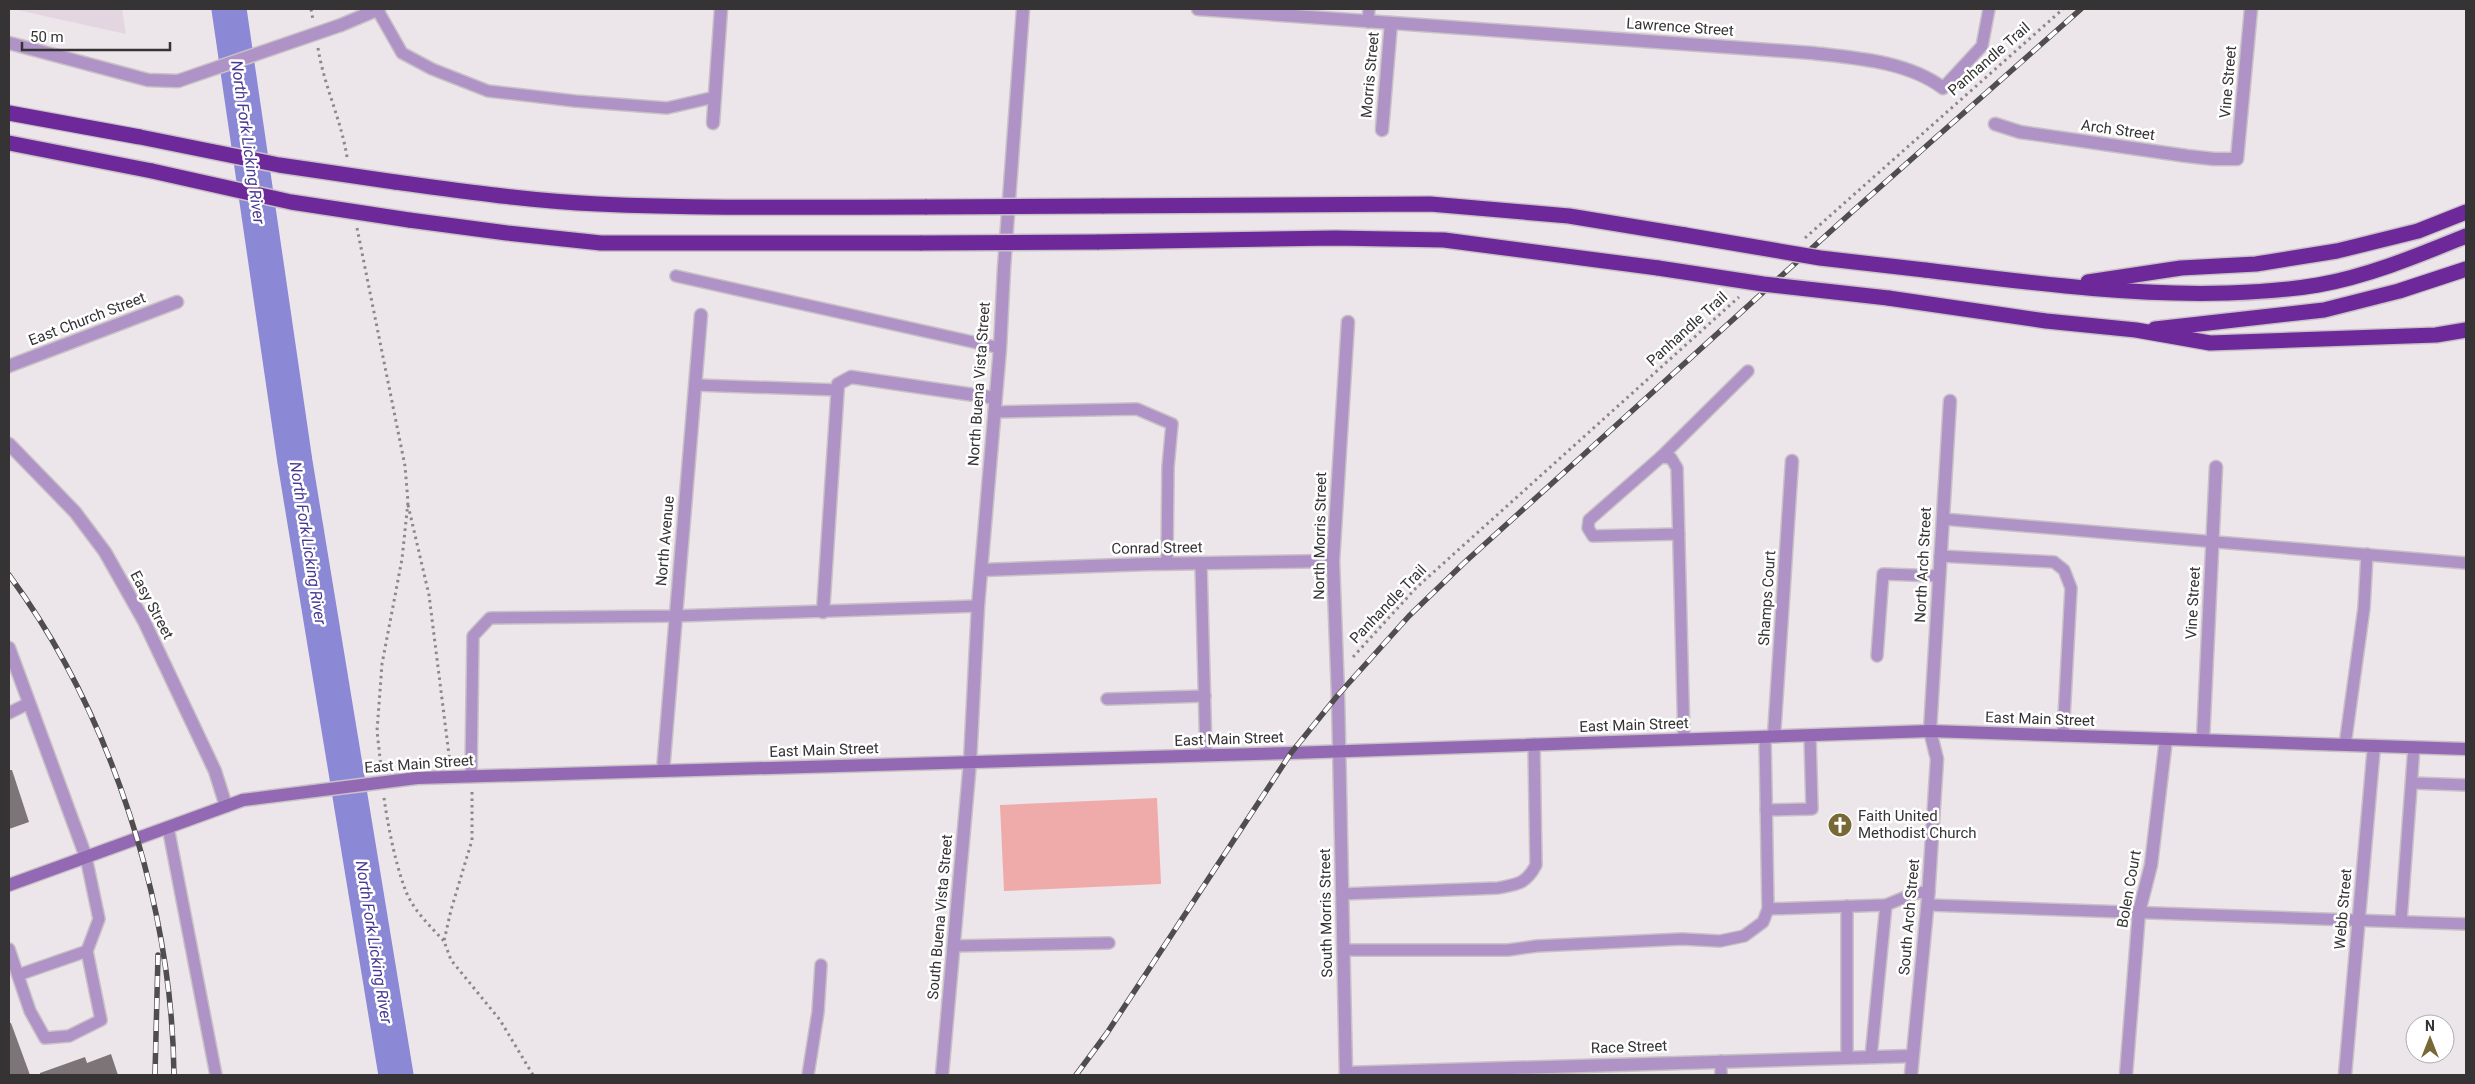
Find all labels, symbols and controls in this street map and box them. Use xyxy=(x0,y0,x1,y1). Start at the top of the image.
street label: Lawrence Street xyxy=(1626,14,1734,40)
street label: Panhandle Trail xyxy=(1944,19,2034,99)
scale bar xyxy=(22,20,170,52)
text: 50 m xyxy=(30,28,64,46)
street label: Morris Street xyxy=(1357,31,1383,119)
street label: Vine Street xyxy=(2216,45,2240,119)
water label: North Fork Licking River xyxy=(227,59,269,226)
street label: Arch Street xyxy=(2080,116,2156,144)
street label: East Church Street xyxy=(26,288,148,350)
street label: Panhandle Trail xyxy=(1643,288,1731,370)
street label: North Buena Vista Street xyxy=(964,301,994,467)
water label: North Fork Licking River xyxy=(286,460,330,627)
street label: North Morris Street xyxy=(1310,472,1330,600)
street label: North Avenue xyxy=(652,495,678,587)
street label: North Arch Street xyxy=(1911,507,1935,623)
street label: Conrad Street xyxy=(1111,538,1203,558)
street label: Shamps Court xyxy=(1755,550,1779,646)
street label: Panhandle Trail xyxy=(1346,561,1430,647)
street label: Vine Street xyxy=(2182,566,2204,640)
street label: Easy Street xyxy=(126,568,178,642)
street label: East Main Street xyxy=(1985,708,2095,730)
street label: East Main Street xyxy=(1579,714,1689,736)
street label: East Main Street xyxy=(1174,728,1284,750)
street label: East Main Street xyxy=(769,739,879,761)
street label: East Main Street xyxy=(364,751,474,777)
place label: Faith United Methodist Church xyxy=(1858,807,1977,842)
church icon: Faith United Methodist Church xyxy=(1827,812,1853,838)
street label: South Buena Vista Street xyxy=(924,834,956,1000)
street label: South Morris Street xyxy=(1316,848,1336,978)
street label: Bolen Court xyxy=(2113,849,2145,929)
street label: South Arch Street xyxy=(1895,858,1923,976)
water label: North Fork Licking River xyxy=(352,859,396,1026)
street label: Webb Street xyxy=(2330,868,2356,950)
north arrow xyxy=(2405,1014,2455,1064)
text: N xyxy=(2425,1018,2435,1034)
street label: Race Street xyxy=(1590,1037,1668,1057)

